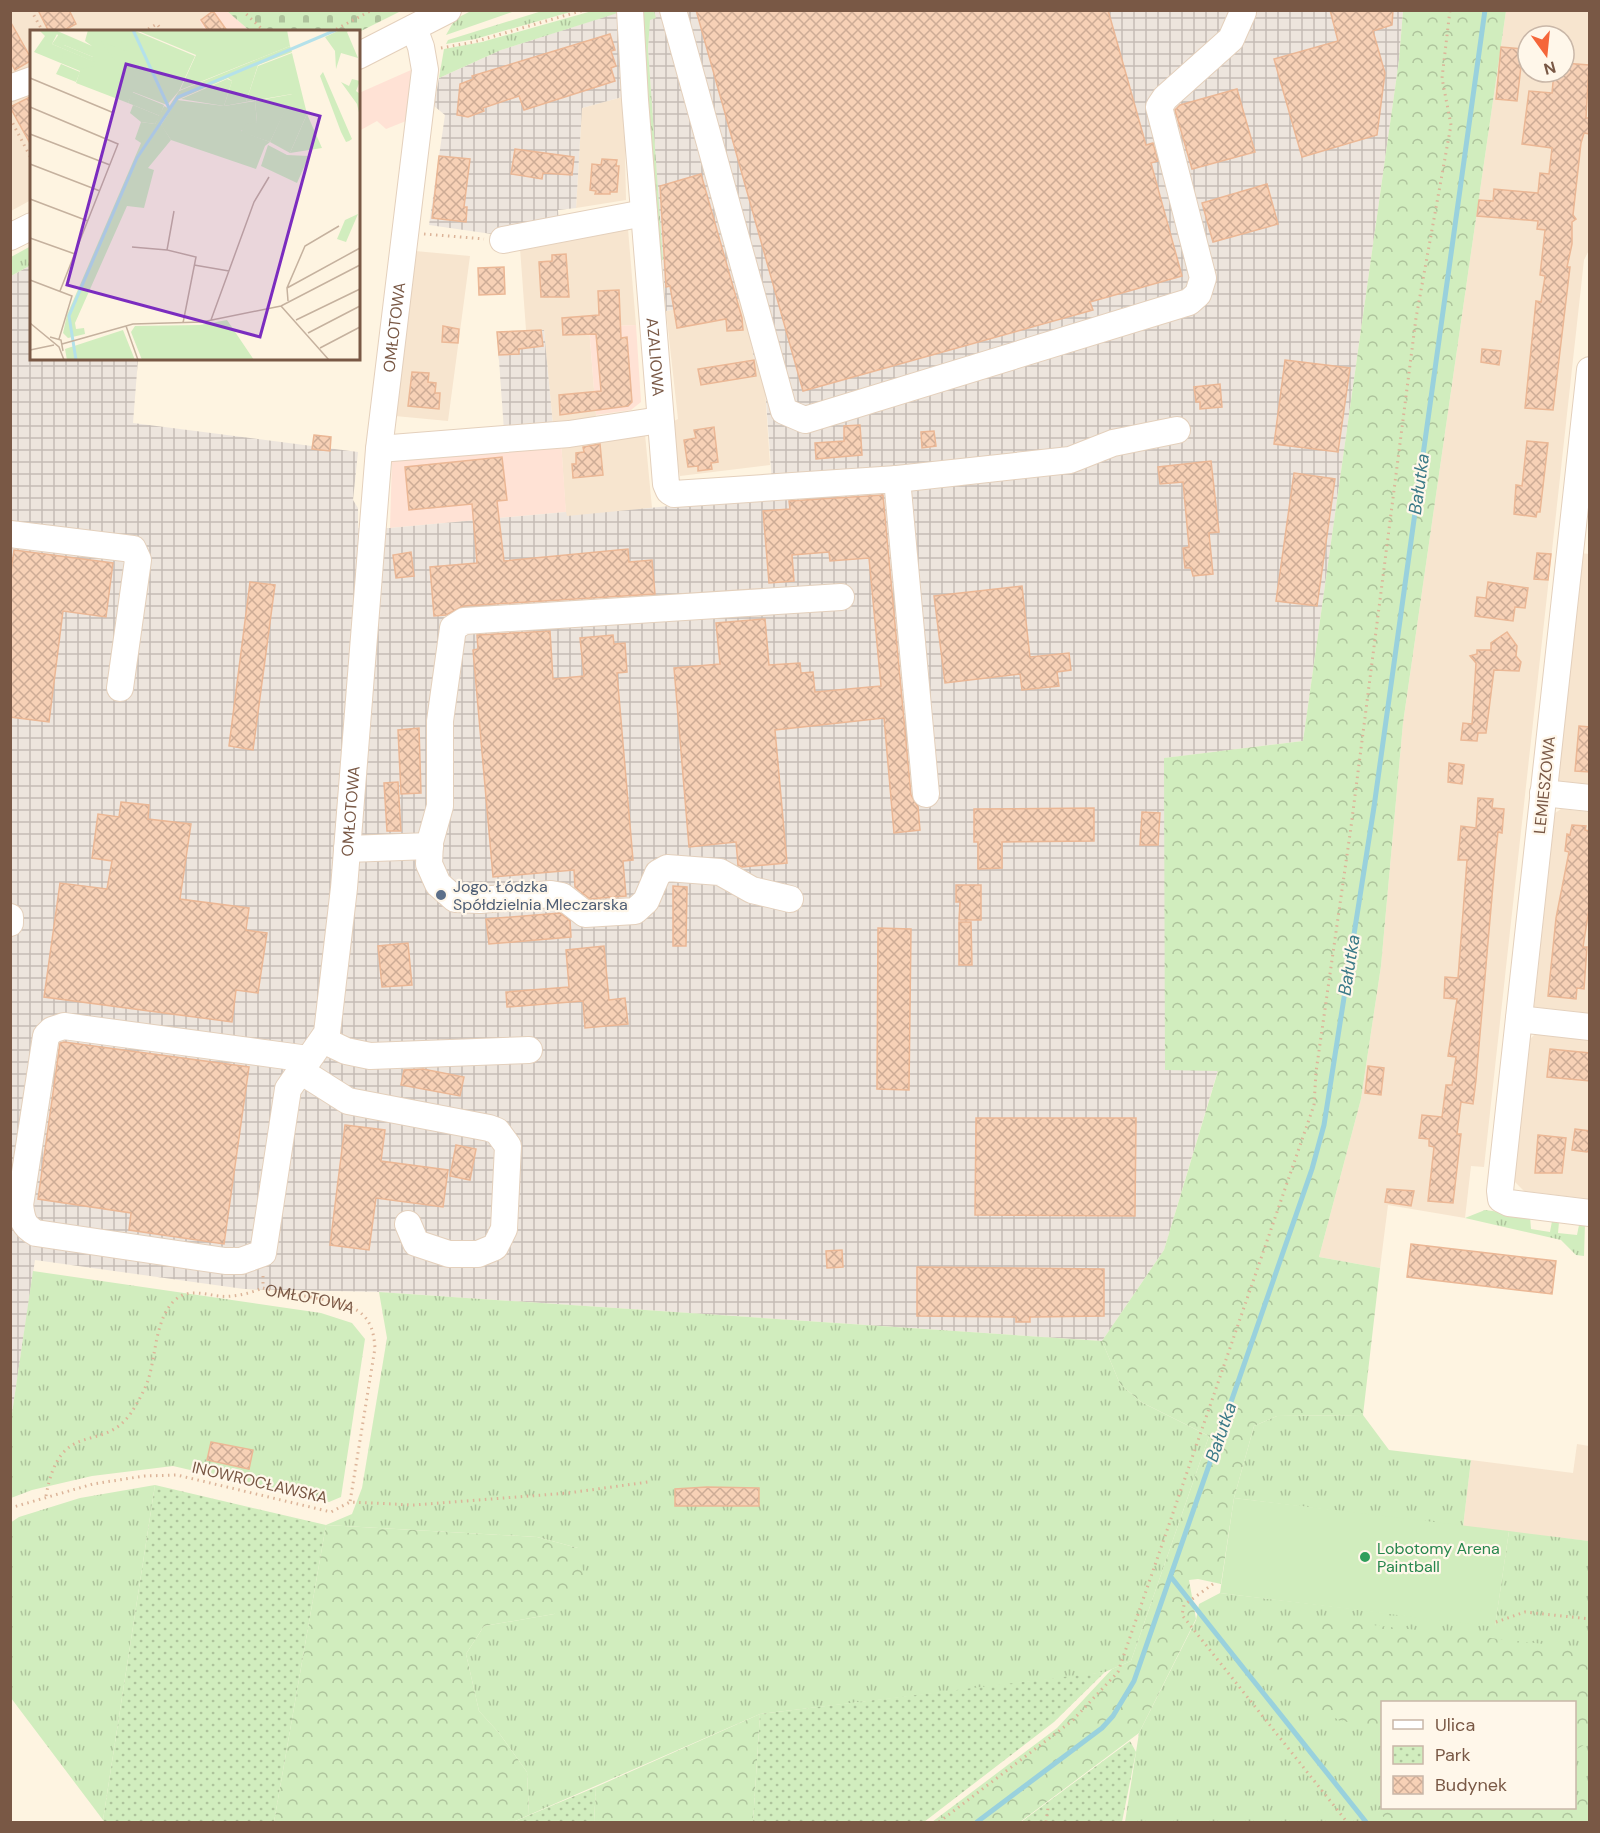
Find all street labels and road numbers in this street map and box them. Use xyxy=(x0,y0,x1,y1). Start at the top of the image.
street label: OMŁOTOWA xyxy=(378,281,410,374)
street label: AZALIOWA xyxy=(642,317,669,398)
street label: LEMIESZOWA xyxy=(1529,735,1560,835)
street label: OMŁOTOWA xyxy=(337,765,365,857)
street label: OMŁOTOWA xyxy=(263,1279,358,1319)
street label: INOWROCŁAWSKA xyxy=(190,1457,330,1508)

